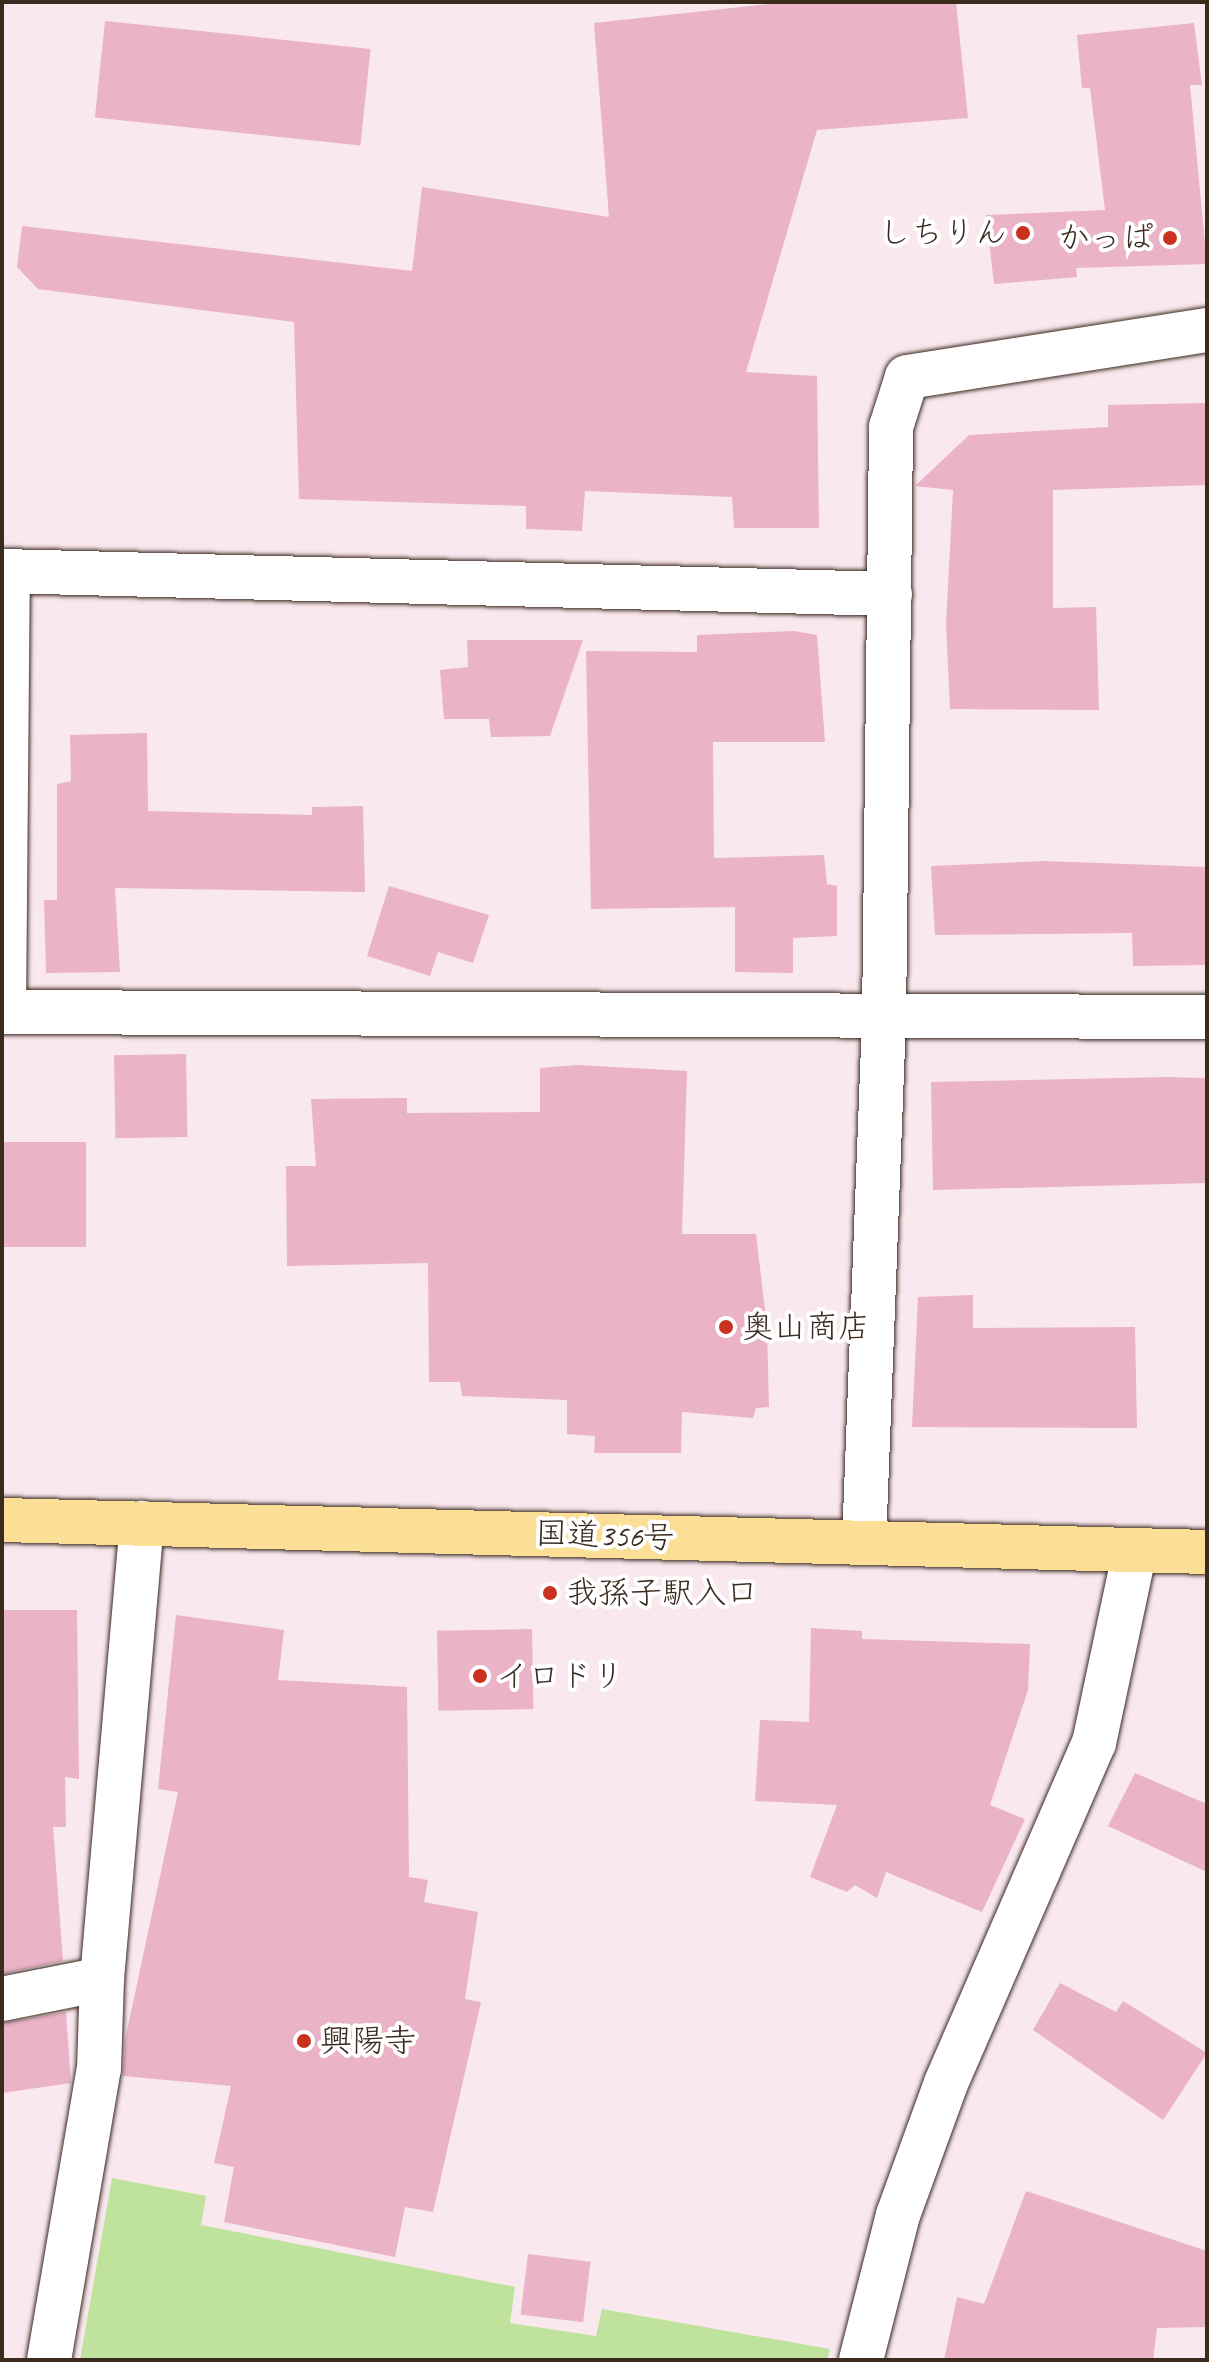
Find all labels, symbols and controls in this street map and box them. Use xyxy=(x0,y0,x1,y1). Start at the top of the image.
place label: しちりん xyxy=(879,214,1007,252)
place label: かっぱ xyxy=(1058,219,1154,257)
marker: しちりん xyxy=(1014,224,1032,242)
marker: かっぱ xyxy=(1161,229,1179,247)
place label: 奥山商店 xyxy=(742,1308,870,1346)
marker: 奥山商店 xyxy=(717,1318,735,1336)
street label: 国道356号 xyxy=(535,1514,675,1558)
place label: 我孫子駅入口 xyxy=(566,1574,758,1612)
marker: 我孫子駅入口 xyxy=(541,1584,559,1602)
place label: イロドリ xyxy=(496,1657,624,1695)
marker: イロドリ xyxy=(471,1667,489,1685)
place label: 興陽寺 xyxy=(320,2022,416,2060)
marker: 興陽寺 xyxy=(295,2032,313,2050)

